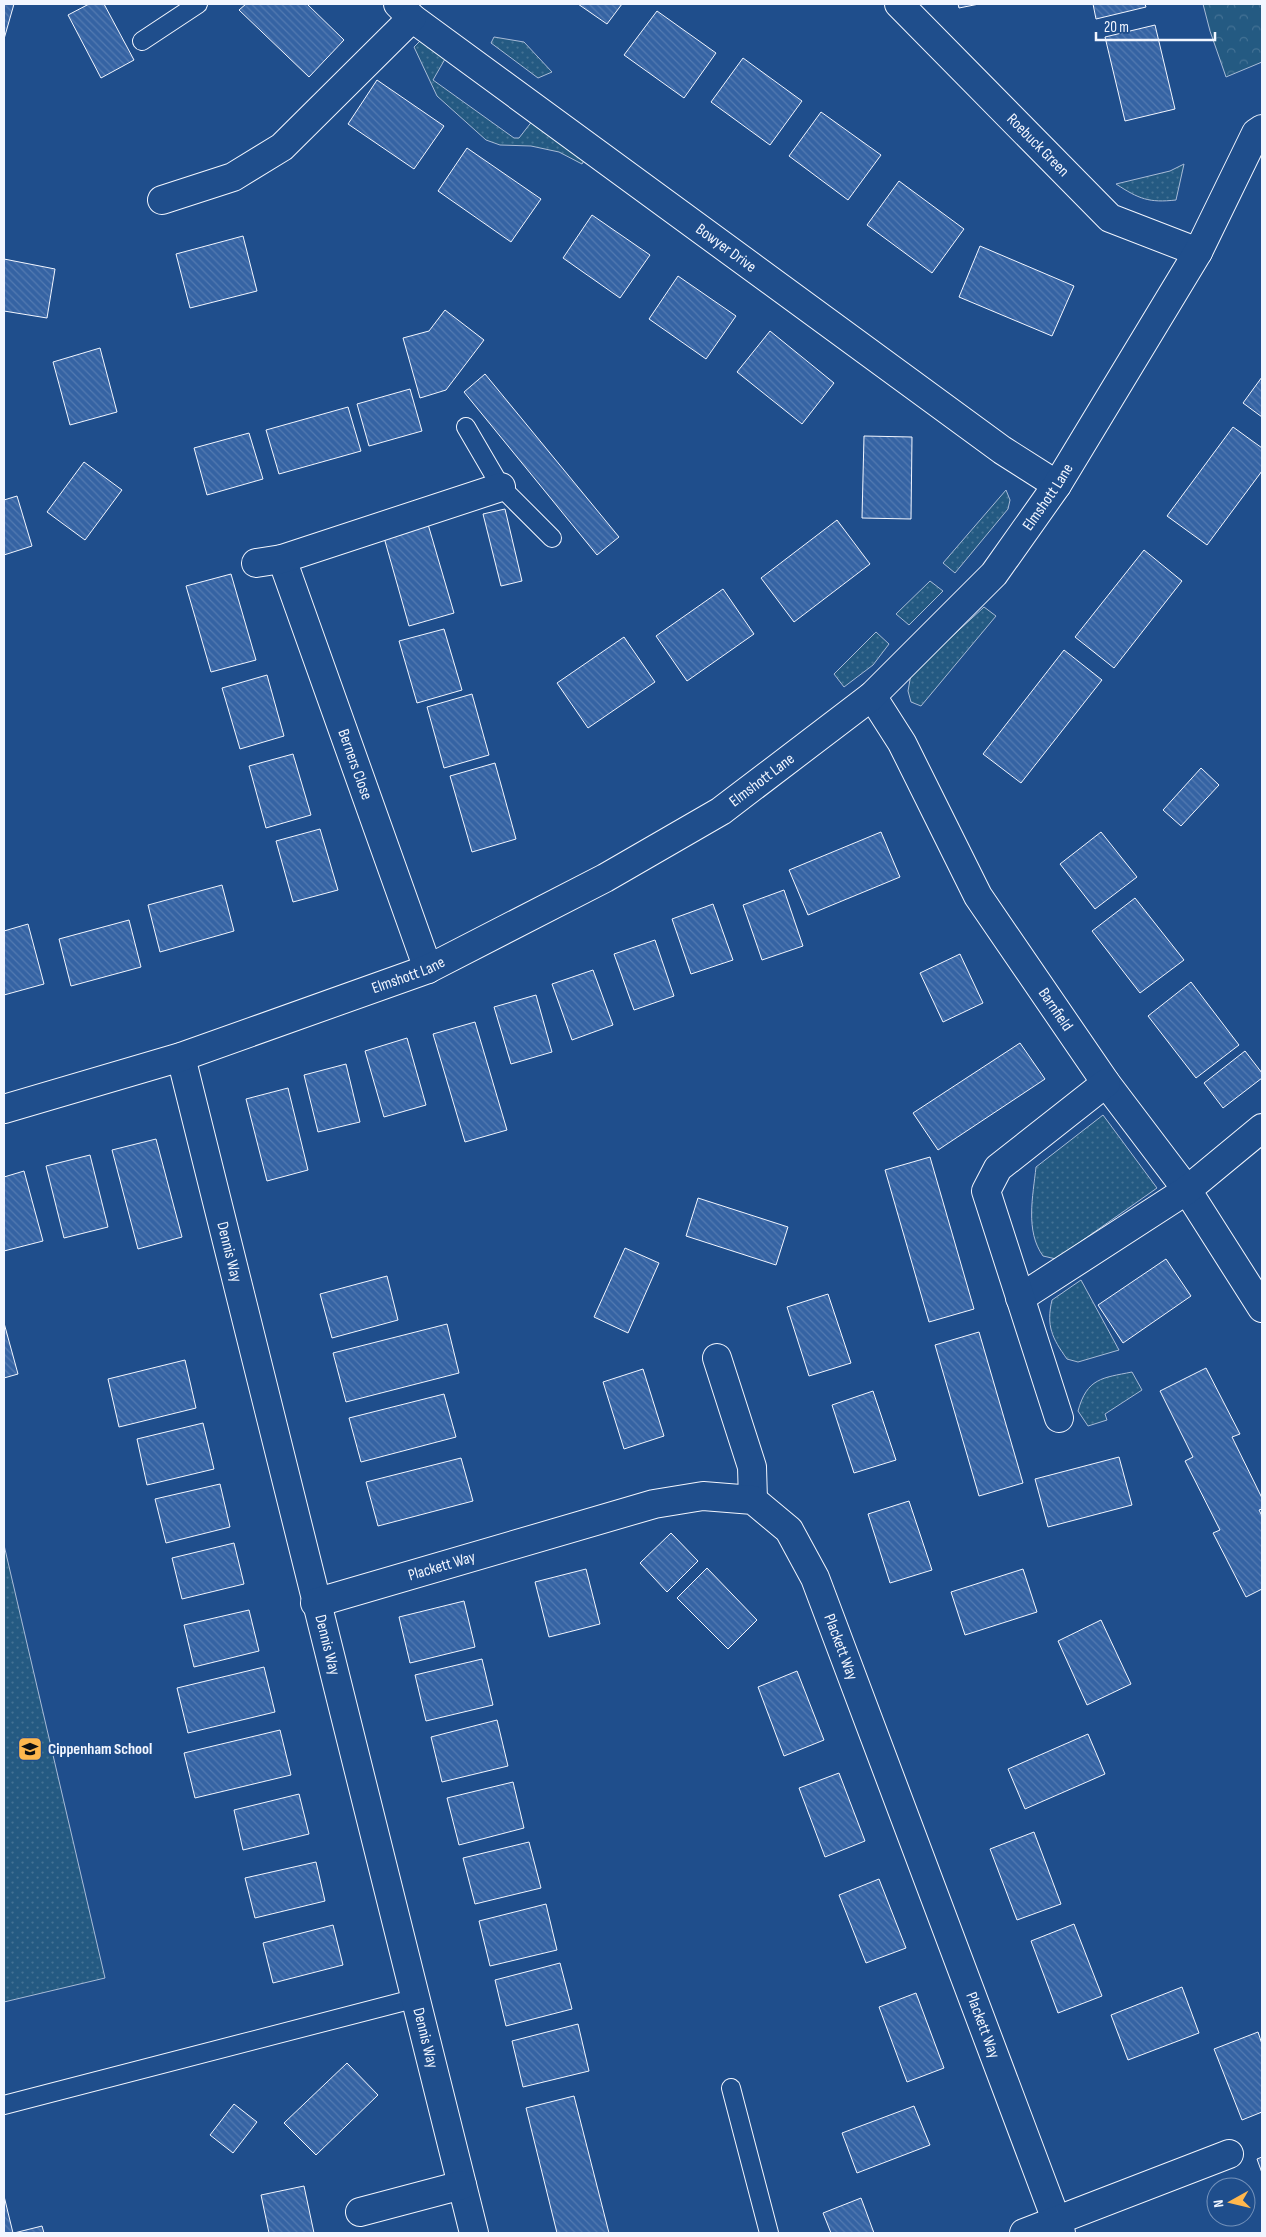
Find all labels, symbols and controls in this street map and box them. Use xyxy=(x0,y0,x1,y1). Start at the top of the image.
scale bar xyxy=(1096,10,1215,42)
text: 20 m xyxy=(1104,18,1129,37)
street label: Roebuck Green xyxy=(1003,110,1073,180)
street label: Bowyer Drive xyxy=(692,219,760,276)
street label: Elmshott Lane xyxy=(1018,460,1077,534)
street label: Berners Close xyxy=(334,726,376,802)
street label: Elmshott Lane xyxy=(726,749,798,811)
street label: Elmshott Lane xyxy=(369,952,448,998)
street label: Barnfield xyxy=(1034,984,1077,1035)
street label: Dennis Way xyxy=(213,1220,246,1284)
street label: Plackett Way xyxy=(406,1547,478,1585)
street label: Plackett Way xyxy=(820,1611,862,1683)
street label: Dennis Way xyxy=(311,1613,344,1677)
school or university icon: Cippenham School xyxy=(17,1736,43,1762)
place label: Cippenham School xyxy=(48,1740,152,1759)
street label: Plackett Way xyxy=(962,1989,1004,2061)
street label: Dennis Way xyxy=(409,2006,442,2070)
north arrow xyxy=(1206,2177,1256,2227)
text: N xyxy=(1210,2199,1228,2209)

